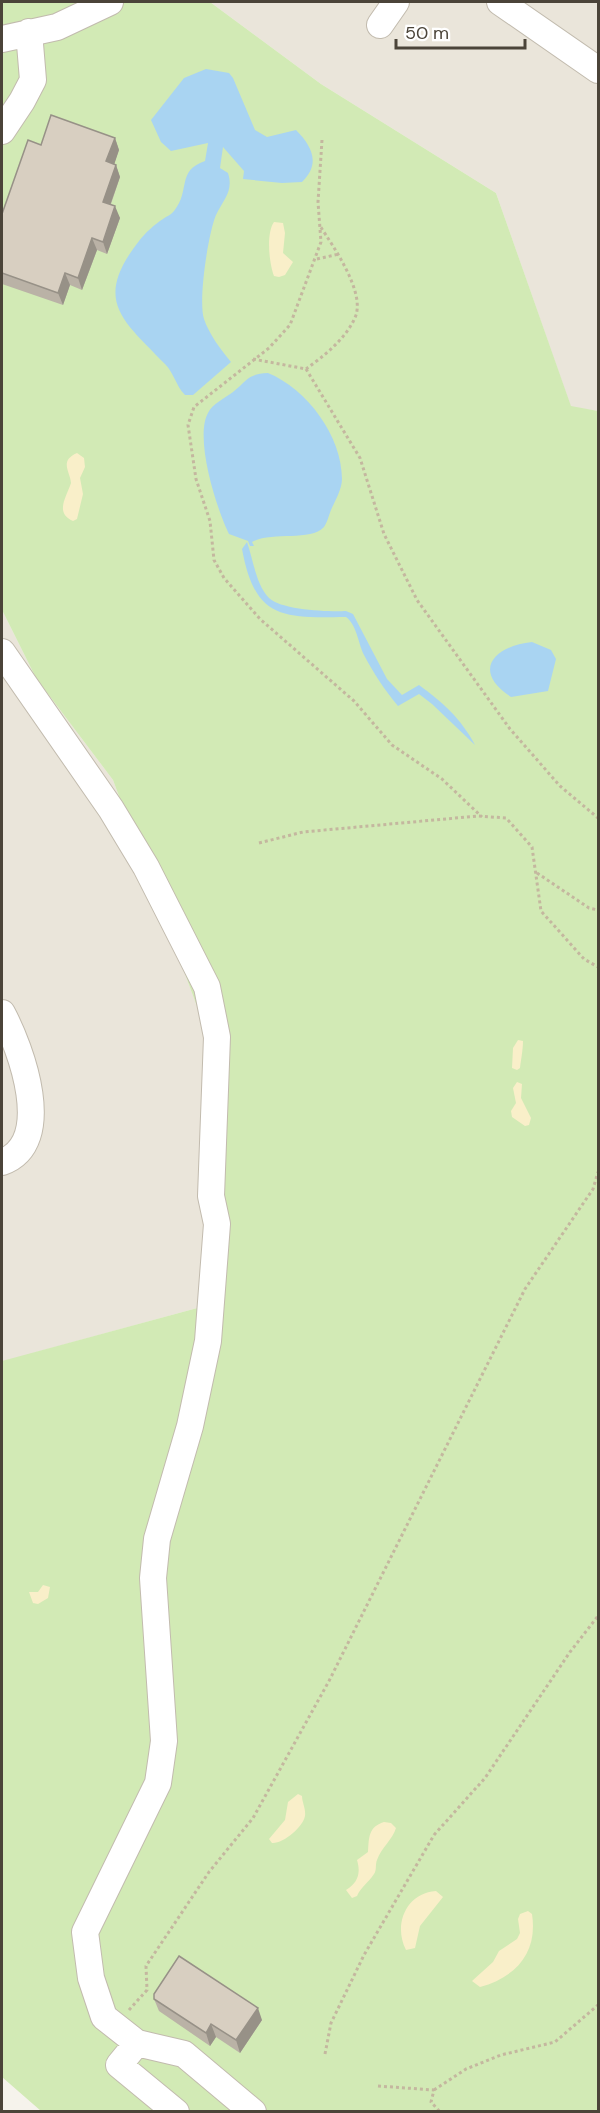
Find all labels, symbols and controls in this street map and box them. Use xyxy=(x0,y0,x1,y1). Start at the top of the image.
scale bar xyxy=(396,12,525,50)
text: 50 m xyxy=(405,21,449,45)

